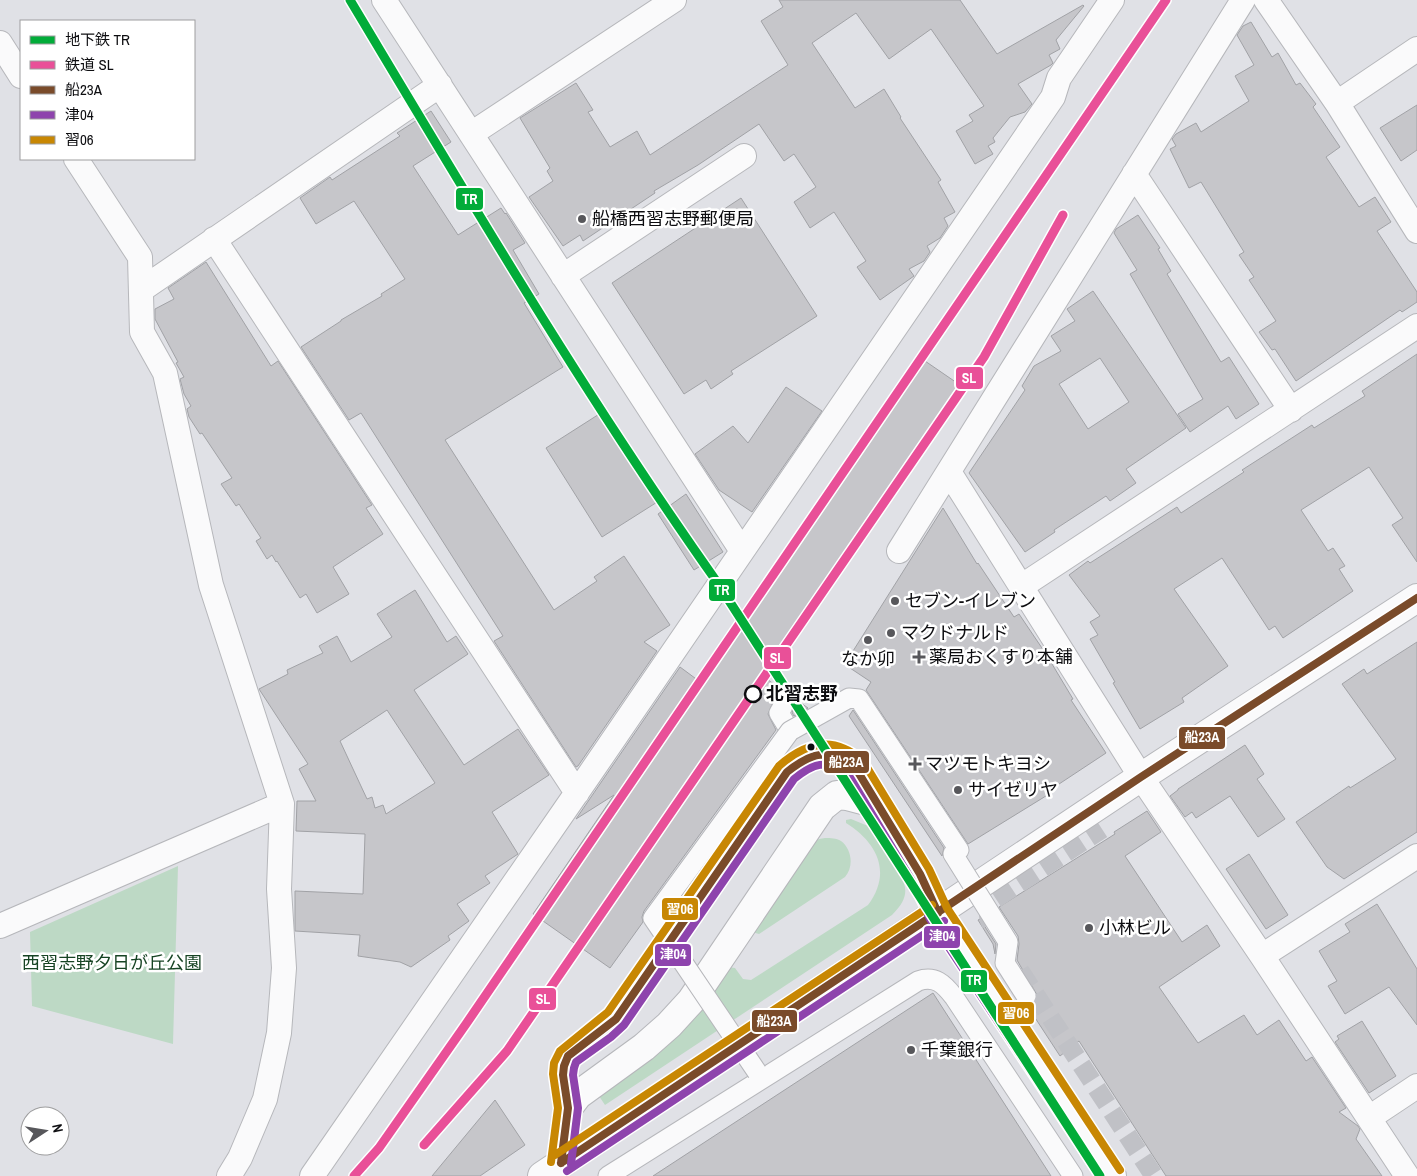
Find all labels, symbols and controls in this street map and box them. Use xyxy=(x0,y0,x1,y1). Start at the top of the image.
legend xyxy=(20,20,195,160)
text: 地下鉄 TR xyxy=(65,29,130,50)
text: 鉄道 SL xyxy=(65,54,114,75)
text: 船23A xyxy=(65,79,103,100)
text: 津04 xyxy=(65,104,94,125)
text: 習06 xyxy=(65,129,94,150)
line badge: TR xyxy=(455,187,484,211)
text: TR xyxy=(462,190,478,208)
place label: 船橋西習志野郵便局 xyxy=(592,206,754,231)
marker: 船橋西習志野郵便局 xyxy=(576,213,588,225)
line badge: SL xyxy=(955,366,984,390)
text: SL xyxy=(962,369,976,387)
line badge: TR xyxy=(708,578,736,602)
text: TR xyxy=(714,581,730,599)
place label: セブン-イレブン xyxy=(905,588,1036,613)
marker: セブン-イレブン xyxy=(889,595,901,607)
place label: マクドナルド xyxy=(901,620,1009,645)
marker: マクドナルド xyxy=(885,627,897,639)
marker: なか卯 xyxy=(862,634,874,646)
place label: 薬局おくすり本舗 xyxy=(929,644,1073,669)
line badge: SL xyxy=(763,646,792,670)
place label: なか卯 xyxy=(841,646,895,671)
text: SL xyxy=(770,649,784,667)
marker: 薬局おくすり本舗 xyxy=(913,651,925,663)
place label: 北習志野 xyxy=(766,681,838,706)
marker: 北習志野 xyxy=(744,685,762,703)
line badge: 船23A xyxy=(1178,726,1226,750)
text: 船23A xyxy=(1184,728,1220,746)
unlabelled marker xyxy=(806,742,816,752)
line badge: 船23A xyxy=(823,750,870,774)
place label: マツモトキヨシ xyxy=(925,751,1051,776)
text: 船23A xyxy=(828,753,864,771)
marker: マツモトキヨシ xyxy=(909,758,921,770)
place label: サイゼリヤ xyxy=(968,777,1058,802)
marker: サイゼリヤ xyxy=(952,784,964,796)
line badge: 習06 xyxy=(661,897,699,921)
text: 習06 xyxy=(667,900,693,918)
place label: 小林ビル xyxy=(1099,915,1171,940)
marker: 小林ビル xyxy=(1083,922,1095,934)
line badge: 津04 xyxy=(923,925,961,949)
text: 津04 xyxy=(929,927,956,945)
line badge: 津04 xyxy=(654,943,692,967)
text: 津04 xyxy=(660,945,687,963)
park label: 西習志野夕日が丘公園 xyxy=(22,950,202,975)
line badge: TR xyxy=(960,969,988,993)
text: TR xyxy=(966,971,982,989)
line badge: SL xyxy=(528,987,557,1011)
text: SL xyxy=(536,990,550,1008)
line badge: 習06 xyxy=(997,1001,1035,1025)
text: 習06 xyxy=(1003,1004,1029,1022)
line badge: 船23A xyxy=(751,1009,798,1033)
text: 船23A xyxy=(756,1012,792,1030)
place label: 千葉銀行 xyxy=(921,1037,993,1062)
marker: 千葉銀行 xyxy=(905,1044,917,1056)
north arrow xyxy=(20,1106,70,1156)
text: N xyxy=(48,1122,67,1134)

